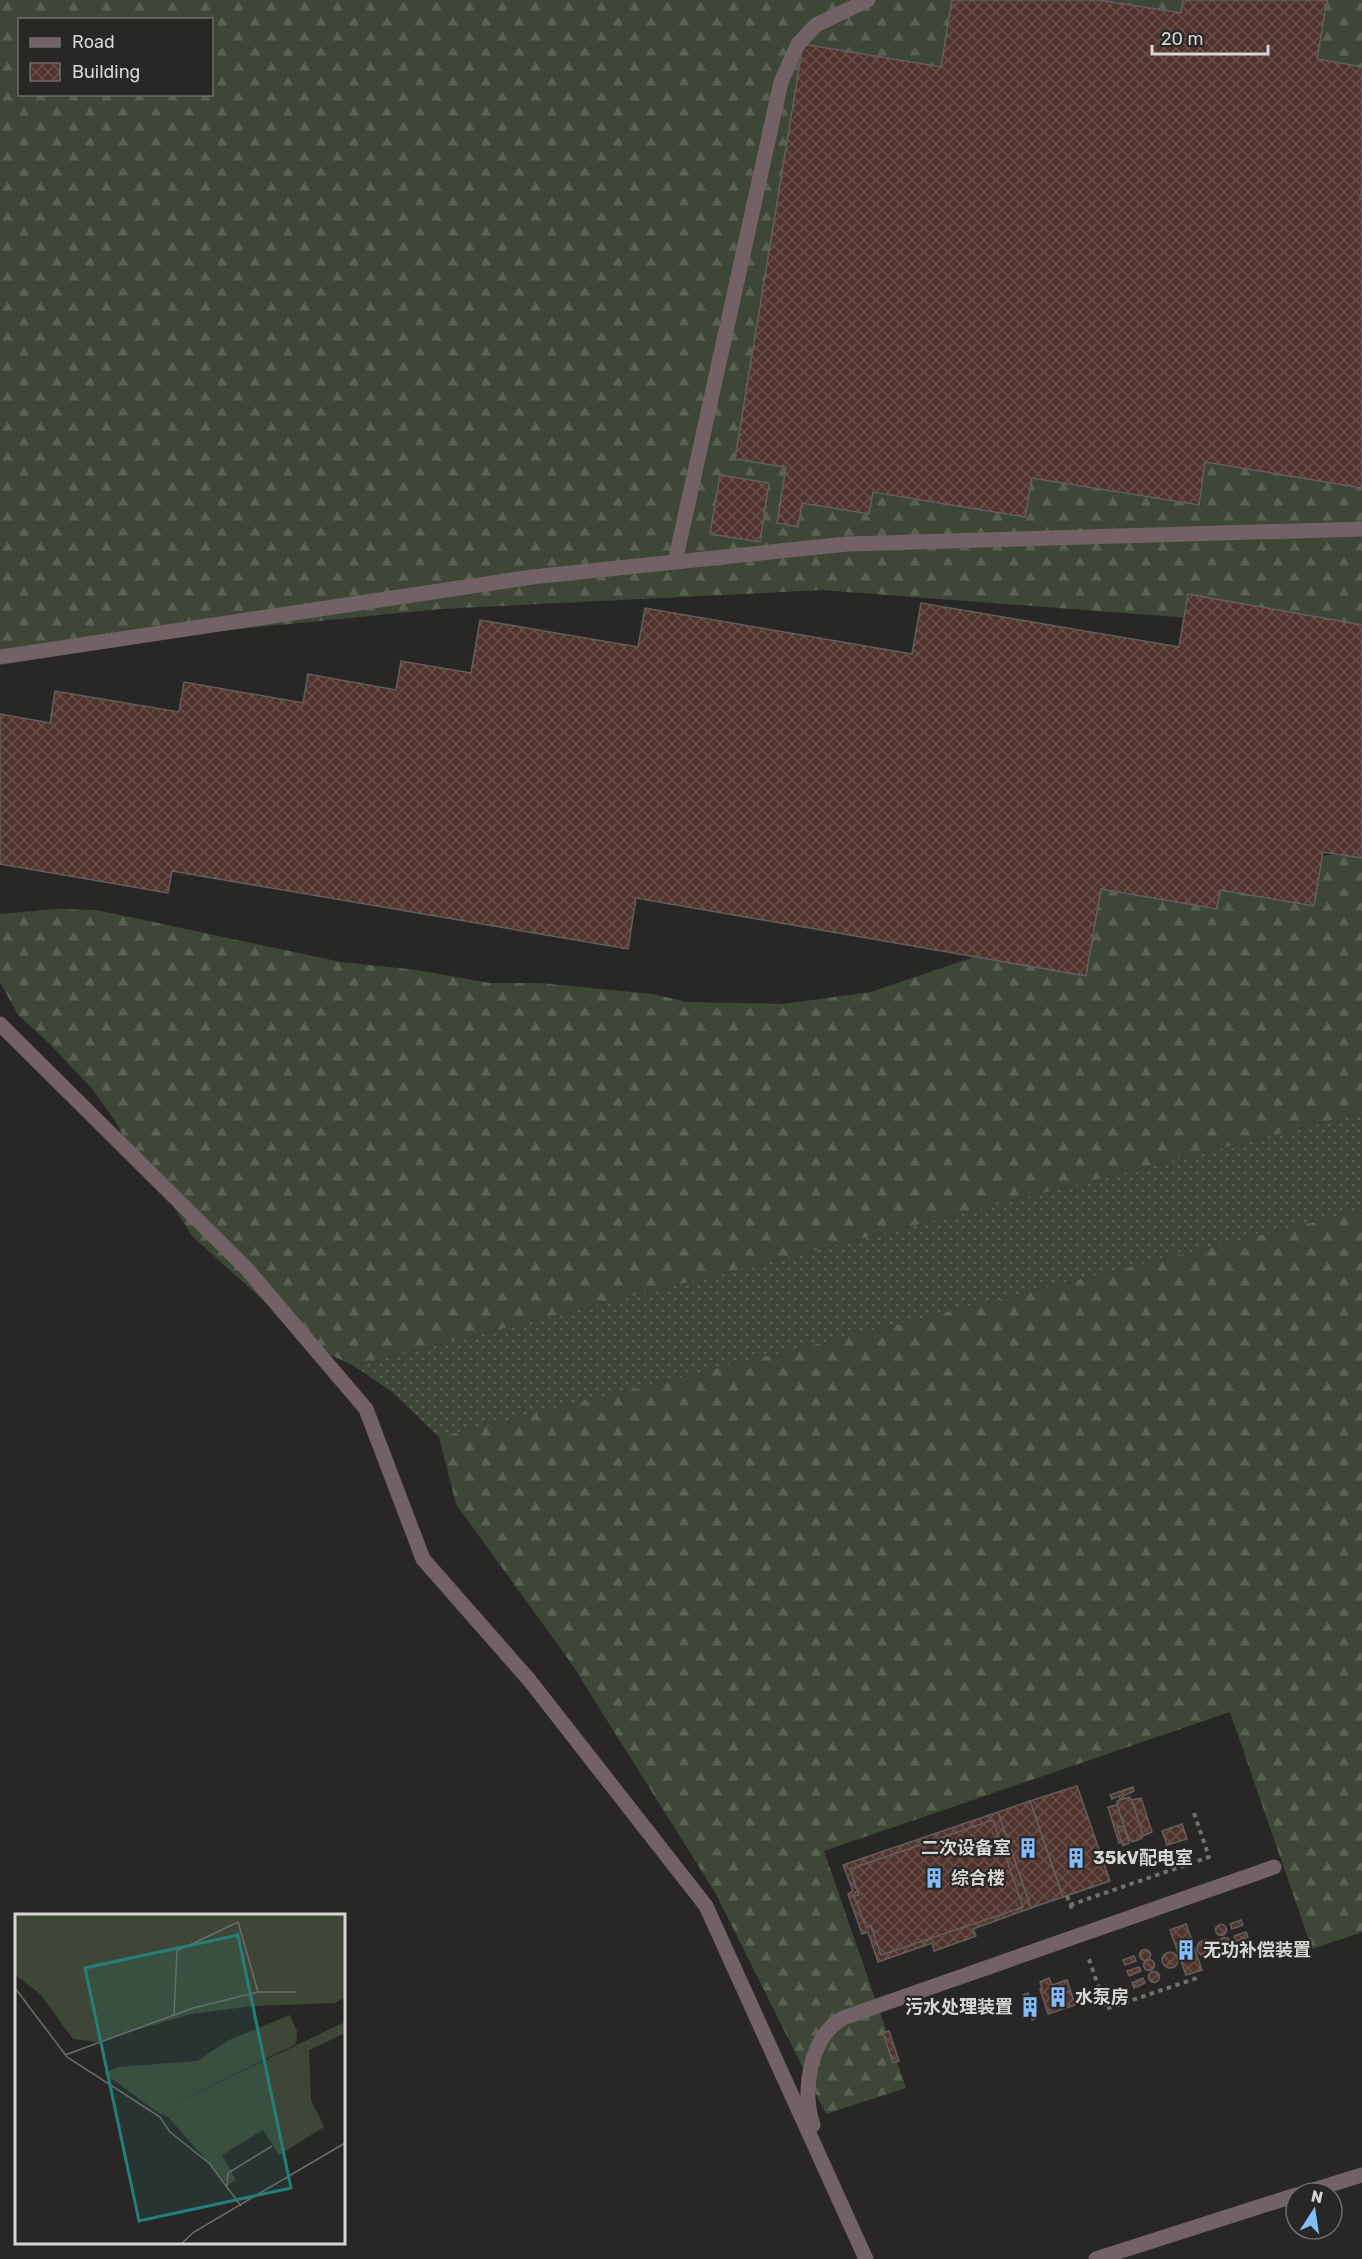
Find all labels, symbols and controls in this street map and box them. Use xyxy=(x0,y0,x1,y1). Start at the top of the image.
legend xyxy=(18,18,213,96)
scale bar xyxy=(1152,18,1268,56)
text: 20 m xyxy=(1161,28,1203,50)
text: Road xyxy=(72,31,115,53)
text: Building xyxy=(72,61,140,83)
building icon: 二次设备室 xyxy=(1016,1836,1040,1860)
place label: 二次设备室 xyxy=(921,1837,1011,1859)
building icon: 35kV配电室 xyxy=(1064,1846,1088,1870)
place label: 35kV配电室 xyxy=(1093,1847,1193,1869)
building icon: 综合楼 xyxy=(922,1866,946,1890)
place label: 综合楼 xyxy=(951,1867,1005,1889)
inset map xyxy=(15,1914,345,2244)
building icon: 无功补偿装置 xyxy=(1174,1938,1198,1962)
place label: 无功补偿装置 xyxy=(1203,1939,1311,1961)
building icon: 水泵房 xyxy=(1046,1985,1070,2009)
place label: 水泵房 xyxy=(1075,1986,1129,2008)
building icon: 污水处理装置 xyxy=(1018,1995,1042,2019)
place label: 污水处理装置 xyxy=(905,1996,1013,2018)
north arrow xyxy=(1284,2181,1344,2241)
text: N xyxy=(1309,2186,1325,2207)

